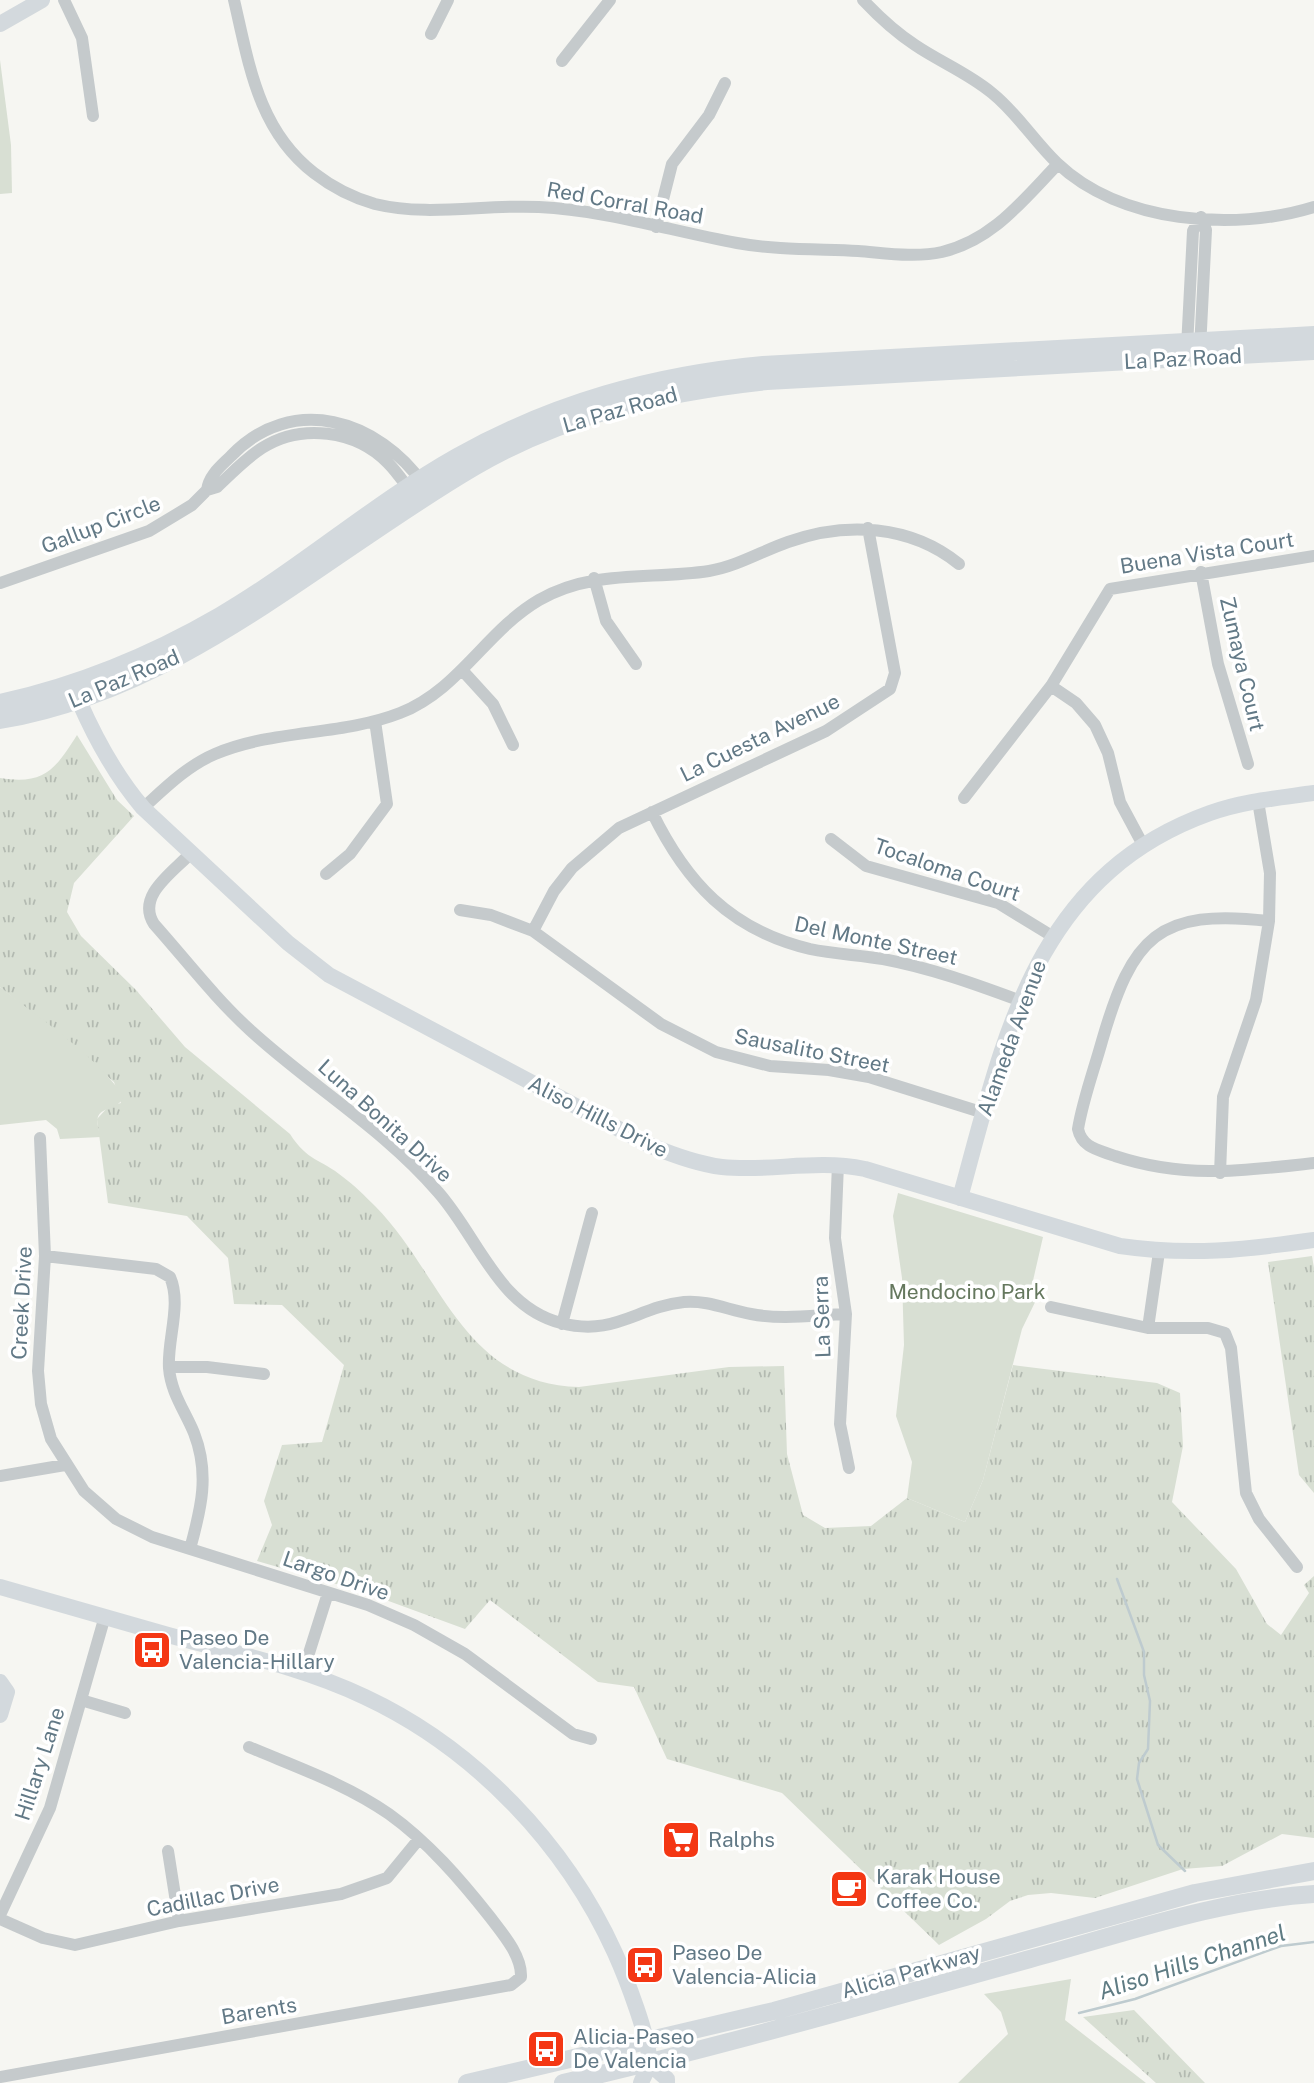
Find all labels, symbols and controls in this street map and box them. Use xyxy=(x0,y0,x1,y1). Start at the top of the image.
street label: Red Corral Road xyxy=(545,176,705,229)
street label: La Paz Road xyxy=(1123,343,1243,374)
street label: La Paz Road xyxy=(560,381,680,438)
street label: Gallup Circle xyxy=(38,490,164,559)
street label: Buena Vista Court xyxy=(1118,526,1296,579)
street label: Zumaya Court xyxy=(1215,594,1270,734)
street label: La Paz Road xyxy=(65,644,183,713)
street label: La Cuesta Avenue xyxy=(676,688,844,787)
street label: Tocaloma Court xyxy=(871,833,1024,906)
street label: Del Monte Street xyxy=(792,911,960,970)
street label: Alameda Avenue xyxy=(972,956,1051,1119)
street label: Sausalito Street xyxy=(732,1023,892,1078)
street label: Luna Bonita Drive xyxy=(313,1054,457,1187)
street label: Aliso Hills Drive xyxy=(524,1071,672,1162)
street label: Creek Drive xyxy=(6,1246,37,1360)
street label: La Serra xyxy=(808,1276,835,1358)
park label: Mendocino Park xyxy=(888,1279,1046,1304)
street label: Largo Drive xyxy=(280,1546,393,1605)
place label: Paseo De Valencia-Hillary xyxy=(179,1625,335,1674)
bus stop icon: Paseo De Valencia-Hillary xyxy=(131,1629,173,1671)
street label: Hillary Lane xyxy=(9,1704,70,1824)
supermarket icon: Ralphs xyxy=(660,1819,702,1861)
place label: Ralphs xyxy=(708,1827,775,1852)
place label: Karak House Coffee Co. xyxy=(876,1864,1001,1913)
cafe icon: Karak House Coffee Co. xyxy=(828,1868,870,1910)
street label: Cadillac Drive xyxy=(145,1871,281,1922)
water label: Aliso Hills Channel xyxy=(1095,1919,1289,2005)
place label: Paseo De Valencia-Alicia xyxy=(672,1940,817,1989)
street label: Alicia Parkway xyxy=(839,1940,983,2003)
bus stop icon: Paseo De Valencia-Alicia xyxy=(624,1944,666,1986)
street label: Barents xyxy=(219,1992,299,2029)
place label: Alicia-Paseo De Valencia xyxy=(573,2024,694,2073)
bus stop icon: Alicia-Paseo De Valencia xyxy=(525,2028,567,2070)

